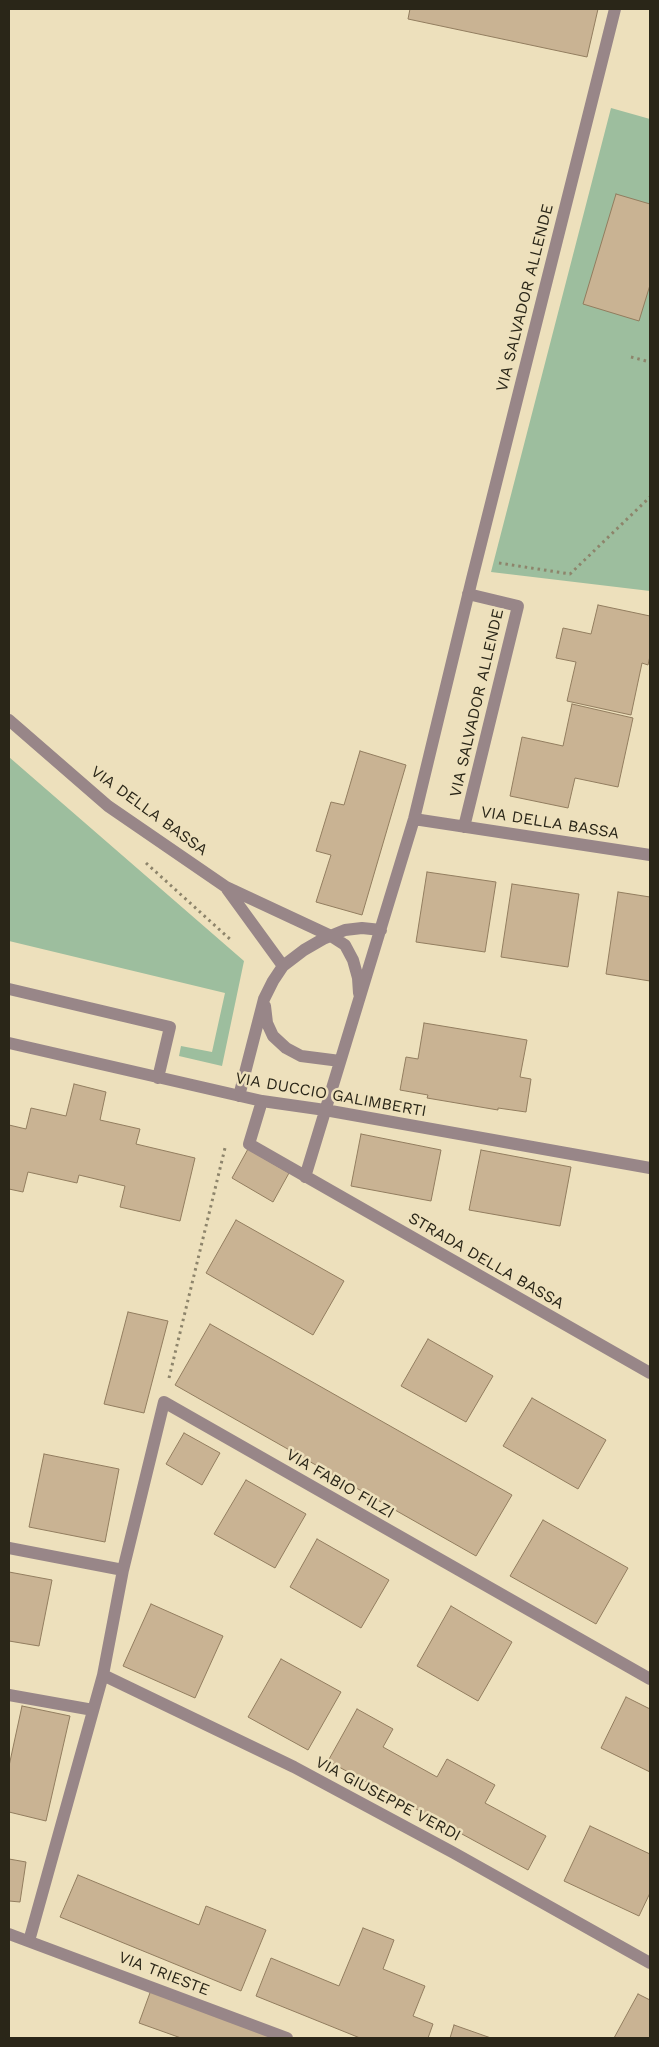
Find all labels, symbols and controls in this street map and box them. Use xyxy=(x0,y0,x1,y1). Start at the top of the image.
street label: VIA SALVADOR ALLENDE xyxy=(492,202,558,394)
street label: VIA SALVADOR ALLENDE xyxy=(446,607,508,799)
street label: VIA DELLA BASSA xyxy=(87,762,211,860)
street label: VIA DELLA BASSA xyxy=(480,803,620,843)
street label: VIA DUCCIO GALIMBERTI xyxy=(234,1069,428,1121)
street label: STRADA DELLA BASSA xyxy=(405,1209,567,1313)
street label: VIA FABIO FILZI xyxy=(282,1445,398,1523)
street label: VIA GIUSEPPE VERDI xyxy=(312,1753,464,1845)
street label: VIA TRIESTE xyxy=(116,1948,212,2000)

